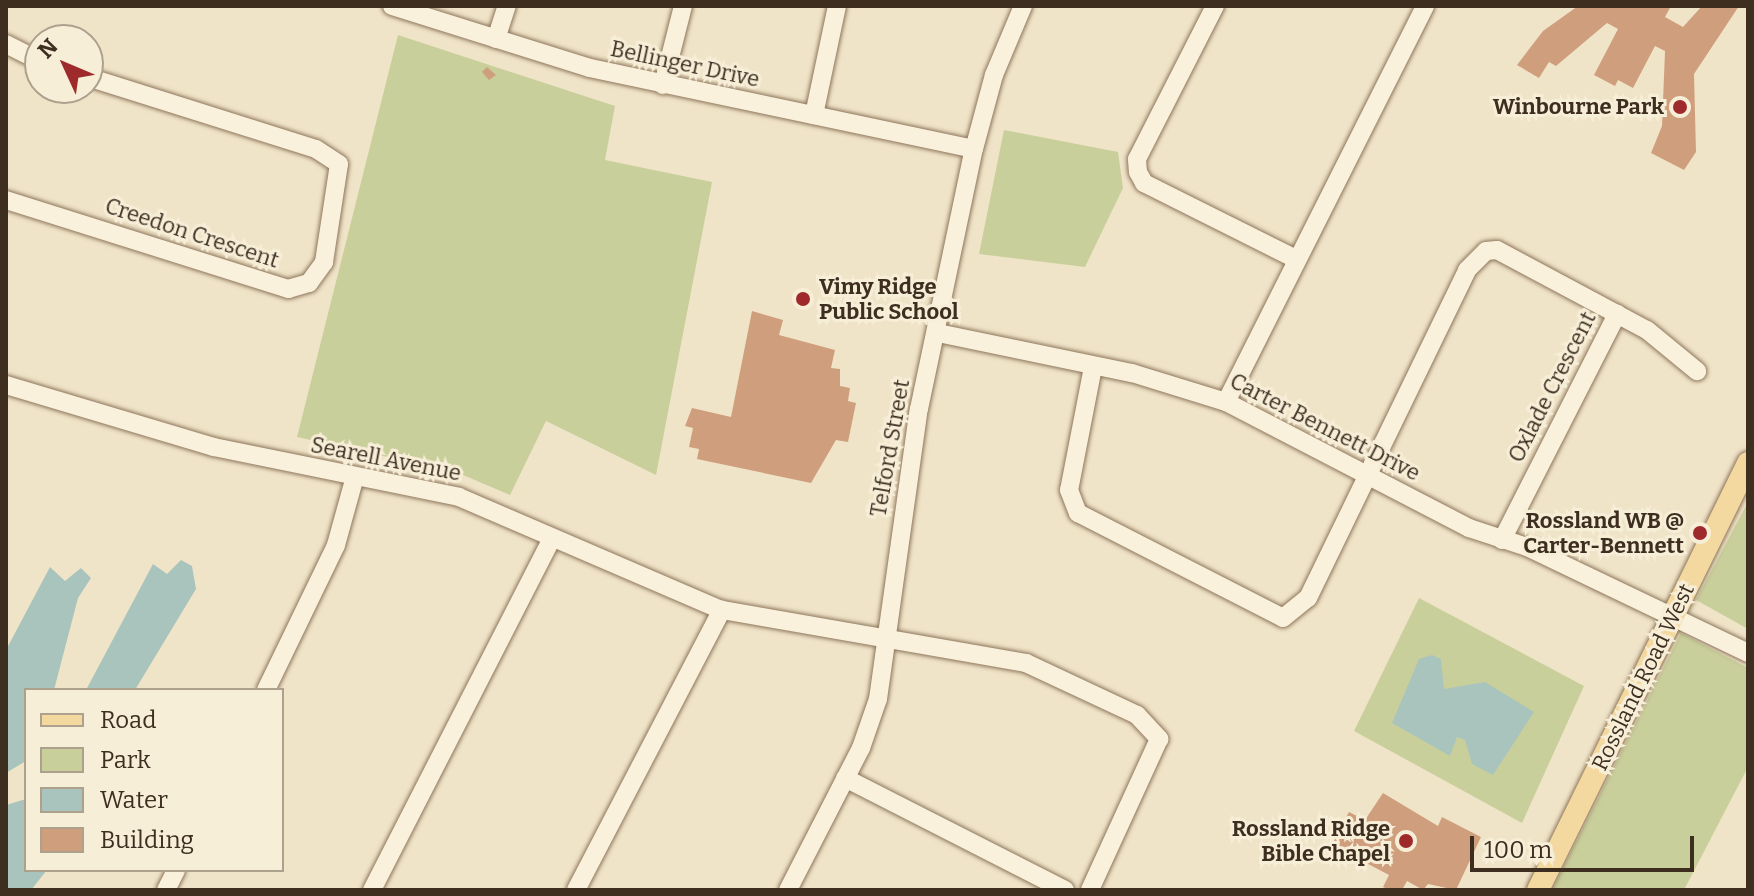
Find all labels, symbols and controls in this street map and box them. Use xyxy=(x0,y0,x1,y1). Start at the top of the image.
north arrow xyxy=(24,24,104,104)
text: N xyxy=(32,33,63,64)
street label: Bellinger Drive xyxy=(608,35,762,93)
place label: Winbourne Park xyxy=(1493,94,1664,120)
marker: Winbourne Park xyxy=(1671,98,1689,116)
street label: Creedon Crescent xyxy=(102,192,282,274)
place label: Vimy Ridge Public School xyxy=(819,273,959,324)
marker: Vimy Ridge Public School xyxy=(794,290,812,308)
street label: Oxlade Crescent xyxy=(1503,307,1601,467)
street label: Carter Bennett Drive xyxy=(1226,368,1424,486)
street label: Telford Street xyxy=(865,377,915,519)
street label: Searell Avenue xyxy=(309,431,463,487)
place label: Rossland WB @ Carter-Bennett xyxy=(1523,507,1684,558)
marker: Rossland WB @ Carter-Bennett xyxy=(1691,524,1709,542)
street label: Rossland Road West xyxy=(1586,579,1700,775)
legend xyxy=(24,688,284,872)
text: Road xyxy=(100,706,156,734)
text: Park xyxy=(100,746,151,774)
text: Water xyxy=(100,786,168,814)
place label: Rossland Ridge Bible Chapel xyxy=(1232,815,1390,866)
scale bar xyxy=(1474,820,1698,870)
text: Building xyxy=(100,826,194,854)
marker: Rossland Ridge Bible Chapel xyxy=(1397,832,1415,850)
text: 100 m xyxy=(1484,836,1552,864)

